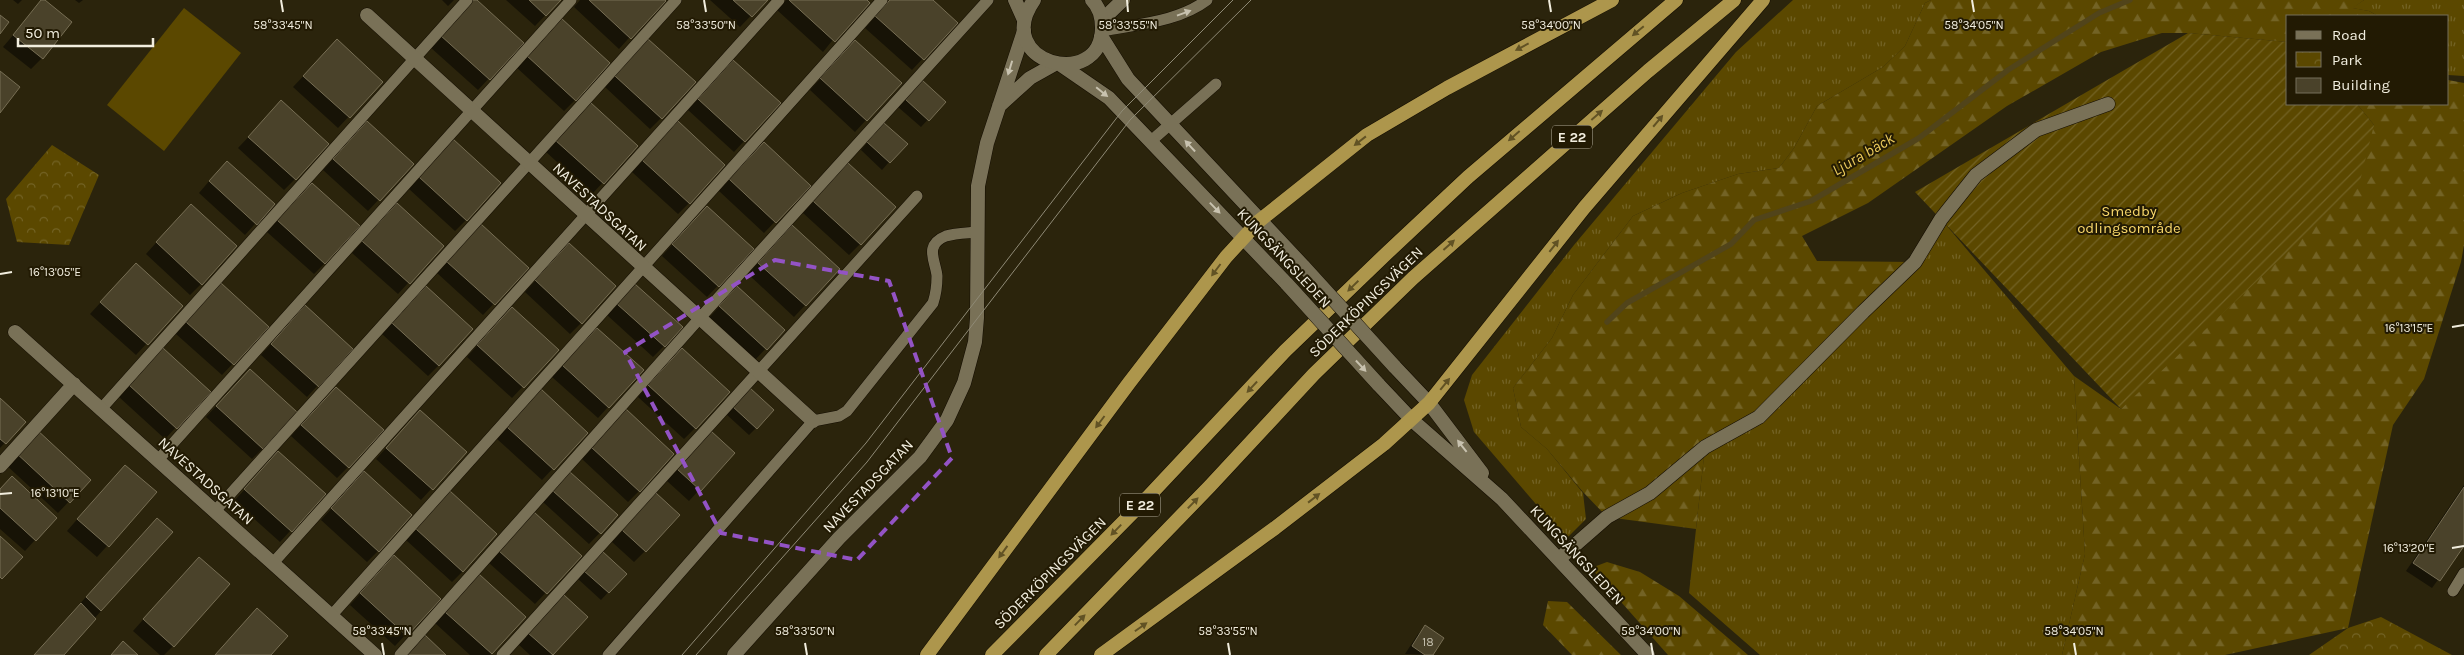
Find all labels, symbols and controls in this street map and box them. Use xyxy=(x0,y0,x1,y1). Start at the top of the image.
one-way arrow xyxy=(1177,9,1192,17)
scale bar xyxy=(18,15,152,47)
legend xyxy=(2286,15,2449,105)
text: 58°33'45"N xyxy=(253,18,313,32)
text: 58°33'50"N xyxy=(676,18,736,32)
text: 58°33'55"N xyxy=(1098,18,1158,32)
text: 58°34'00"N xyxy=(1521,18,1581,32)
text: 58°34'05"N xyxy=(1944,18,2004,32)
text: 50 m xyxy=(25,24,60,42)
one-way arrow xyxy=(1632,25,1644,36)
text: Road xyxy=(2332,26,2367,44)
one-way arrow xyxy=(1515,43,1530,51)
text: Park xyxy=(2332,51,2362,69)
one-way arrow xyxy=(1005,61,1013,76)
text: Building xyxy=(2332,76,2390,94)
one-way arrow xyxy=(1095,87,1108,98)
one-way arrow xyxy=(1591,109,1604,120)
one-way arrow xyxy=(1652,115,1663,127)
road number: E 22 xyxy=(1552,125,1592,148)
water label: Ljura bäck xyxy=(1828,128,1898,179)
one-way arrow xyxy=(1508,131,1521,142)
one-way arrow xyxy=(1353,136,1367,146)
one-way arrow xyxy=(1185,140,1196,153)
street label: NAVESTADSGATAN xyxy=(549,159,651,255)
one-way arrow xyxy=(1209,202,1221,214)
park label: Smedby odlingsområde xyxy=(2077,202,2181,237)
street label: KUNGSÄNGSLEDEN xyxy=(1233,204,1335,312)
one-way arrow xyxy=(1443,239,1455,251)
one-way arrow xyxy=(1549,240,1560,253)
street label: SÖDERKÖPINGSVÄGEN xyxy=(1305,243,1427,361)
one-way arrow xyxy=(1210,263,1221,276)
text: 16°13'05"E xyxy=(29,265,81,279)
one-way arrow xyxy=(1347,280,1359,292)
text: 16°13'15"E xyxy=(2385,321,2433,335)
one-way arrow xyxy=(1355,359,1367,371)
one-way arrow xyxy=(1439,378,1450,391)
one-way arrow xyxy=(1246,381,1258,393)
one-way arrow xyxy=(1095,415,1105,429)
street label: NAVESTADSGATAN xyxy=(155,433,257,529)
street label: NAVESTADSGATAN xyxy=(819,436,917,536)
one-way arrow xyxy=(1456,440,1467,453)
text: 16°13'10"E xyxy=(30,486,80,500)
one-way arrow xyxy=(1307,493,1321,503)
road number: E 22 xyxy=(1120,494,1160,516)
one-way arrow xyxy=(1187,497,1199,509)
street label: KUNGSÄNGSLEDEN xyxy=(1526,501,1628,609)
street label: SÖDERKÖPINGSVÄGEN xyxy=(990,513,1110,633)
one-way arrow xyxy=(1110,524,1122,536)
text: 16°13'20"E xyxy=(2383,541,2435,555)
one-way arrow xyxy=(998,545,1008,559)
one-way arrow xyxy=(1074,614,1086,626)
one-way arrow xyxy=(1134,622,1148,632)
text: 58°33'45"N xyxy=(352,624,412,638)
text: 58°33'50"N xyxy=(775,624,835,638)
text: 58°33'55"N xyxy=(1198,624,1258,638)
text: 58°34'00"N xyxy=(1621,624,1681,638)
text: 58°34'05"N xyxy=(2044,624,2104,638)
house number: 18 xyxy=(1422,635,1434,649)

